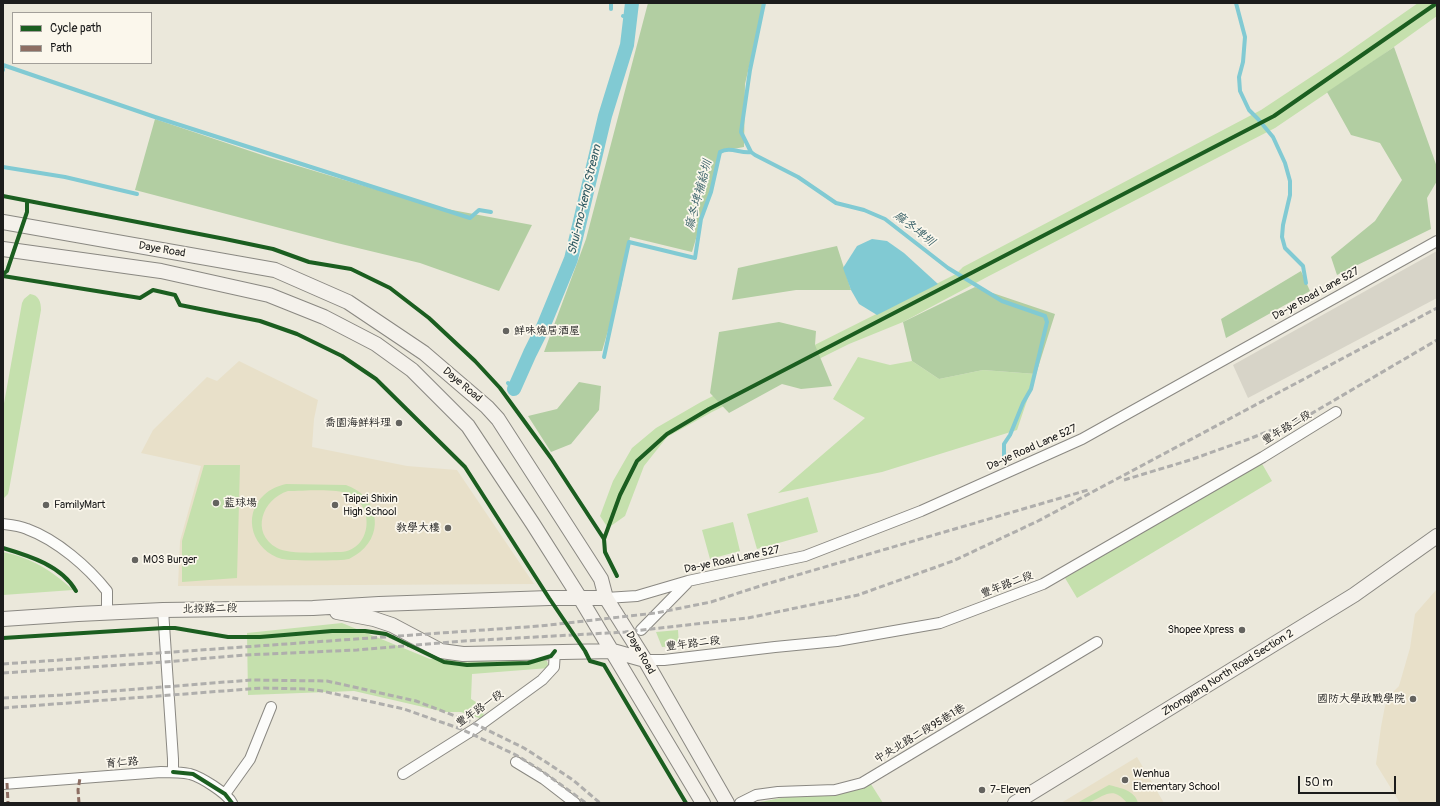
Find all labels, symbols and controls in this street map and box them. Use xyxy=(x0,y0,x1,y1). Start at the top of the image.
legend xyxy=(12,12,152,64)
text: Cycle path xyxy=(50,21,101,36)
text: Path xyxy=(50,41,72,56)
water label: Shui-mo-keng Stream xyxy=(565,144,605,256)
water label: 麻冬埤補給圳 xyxy=(683,158,715,232)
water label: 麻冬埤圳 xyxy=(891,209,937,249)
street label: Daye Road xyxy=(138,239,186,261)
street label: Da-ye Road Lane 527 xyxy=(1270,265,1362,323)
place label: 鮮味燒居酒屋 xyxy=(514,324,580,338)
marker: 鮮味燒居酒屋 xyxy=(501,326,511,336)
street label: Daye Road xyxy=(440,365,484,405)
street label: 豐年路二段 xyxy=(1260,408,1314,448)
place label: 喬園海鮮料理 xyxy=(325,416,391,430)
marker: 喬園海鮮料理 xyxy=(394,418,404,428)
street label: Da-ye Road Lane 527 xyxy=(985,422,1079,474)
place label: Taipei Shixin High School xyxy=(343,492,398,518)
place label: 藍球場 xyxy=(224,496,257,510)
place label: FamilyMart xyxy=(54,498,106,512)
marker: 藍球場 xyxy=(211,498,221,508)
marker: FamilyMart xyxy=(41,500,51,510)
marker: Taipei Shixin High School xyxy=(330,500,340,510)
place label: 教學大樓 xyxy=(396,521,440,535)
marker: 教學大樓 xyxy=(443,523,453,533)
street label: Da-ye Road Lane 527 xyxy=(683,543,781,577)
place label: MOS Burger xyxy=(143,553,197,567)
marker: MOS Burger xyxy=(130,555,140,565)
street label: 豐年路二段 xyxy=(979,569,1035,601)
street label: 北投路二段 xyxy=(182,602,238,616)
place label: Shopee Xpress xyxy=(1168,623,1234,637)
marker: Shopee Xpress xyxy=(1237,625,1247,635)
street label: Zhongyang North Road Section 2 xyxy=(1160,627,1296,719)
street label: Daye Road xyxy=(622,629,658,677)
street label: 豐年路二段 xyxy=(665,634,721,654)
street label: 豐年路一段 xyxy=(454,688,506,730)
place label: 國防大學政戰學院 xyxy=(1317,692,1405,706)
marker: 國防大學政戰學院 xyxy=(1408,694,1418,704)
street label: 中央北路二段95巷1巷 xyxy=(872,702,968,766)
street label: 育仁路 xyxy=(105,755,139,771)
place label: Wenhua Elementary School xyxy=(1133,767,1220,793)
scale bar xyxy=(1300,768,1398,794)
marker: Wenhua Elementary School xyxy=(1120,775,1130,785)
text: 50 m xyxy=(1305,775,1333,790)
place label: 7-Eleven xyxy=(990,783,1031,797)
marker: 7-Eleven xyxy=(977,785,987,795)

